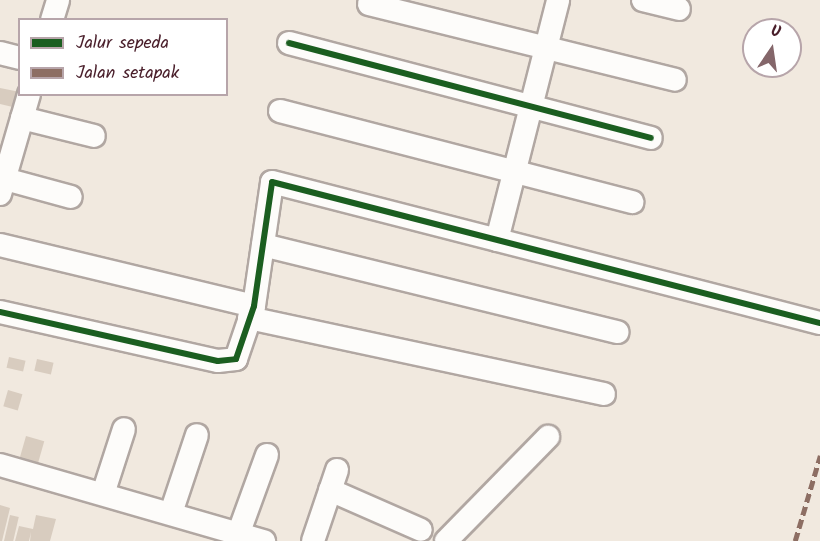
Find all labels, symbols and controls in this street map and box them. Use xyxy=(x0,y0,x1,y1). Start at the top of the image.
legend xyxy=(18,18,228,96)
north arrow xyxy=(742,18,802,78)
text: U xyxy=(768,19,783,45)
text: Jalur sepeda xyxy=(76,29,169,58)
text: Jalan setapak xyxy=(76,59,179,88)

